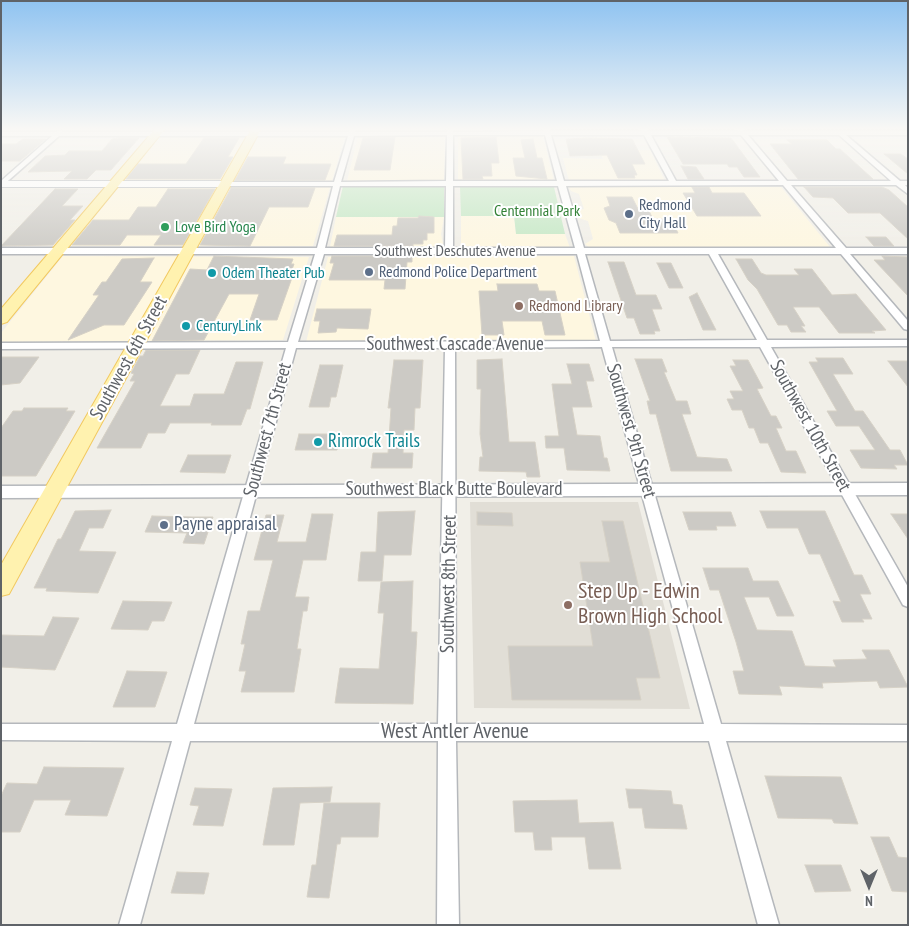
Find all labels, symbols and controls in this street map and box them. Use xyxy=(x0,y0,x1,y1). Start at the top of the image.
place label: Redmond City Hall xyxy=(639,195,691,233)
park label: Centennial Park xyxy=(494,201,580,221)
marker: Redmond City Hall xyxy=(623,208,635,220)
place label: Love Bird Yoga xyxy=(175,217,256,237)
marker: Love Bird Yoga xyxy=(159,221,171,233)
street label: Southwest Deschutes Avenue xyxy=(374,241,536,261)
place label: Redmond Police Department xyxy=(379,262,537,282)
place label: Odem Theater Pub xyxy=(222,263,325,283)
marker: Redmond Police Department xyxy=(363,266,375,278)
marker: Odem Theater Pub xyxy=(206,267,218,279)
street label: Southwest 6th Street xyxy=(86,292,172,424)
place label: Redmond Library xyxy=(529,296,623,316)
marker: Redmond Library xyxy=(513,300,525,312)
place label: CenturyLink xyxy=(196,316,262,336)
marker: CenturyLink xyxy=(180,320,192,332)
street label: Southwest Cascade Avenue xyxy=(366,334,544,356)
street label: Southwest 10th Street xyxy=(764,356,856,496)
street label: Southwest 7th Street xyxy=(239,360,297,500)
street label: Southwest 9th Street xyxy=(601,361,661,501)
place label: Rimrock Trails xyxy=(328,431,420,453)
marker: Rimrock Trails xyxy=(312,436,324,448)
street label: Southwest Black Butte Boulevard xyxy=(346,479,562,501)
place label: Payne appraisal xyxy=(174,514,277,536)
street label: Southwest 8th Street xyxy=(436,515,462,653)
marker: Payne appraisal xyxy=(158,519,170,531)
place label: Step Up - Edwin Brown High School xyxy=(578,579,722,630)
marker: Step Up - Edwin Brown High School xyxy=(562,599,574,611)
street label: West Antler Avenue xyxy=(381,719,529,745)
north arrow xyxy=(844,861,894,911)
text: N xyxy=(865,892,873,910)

